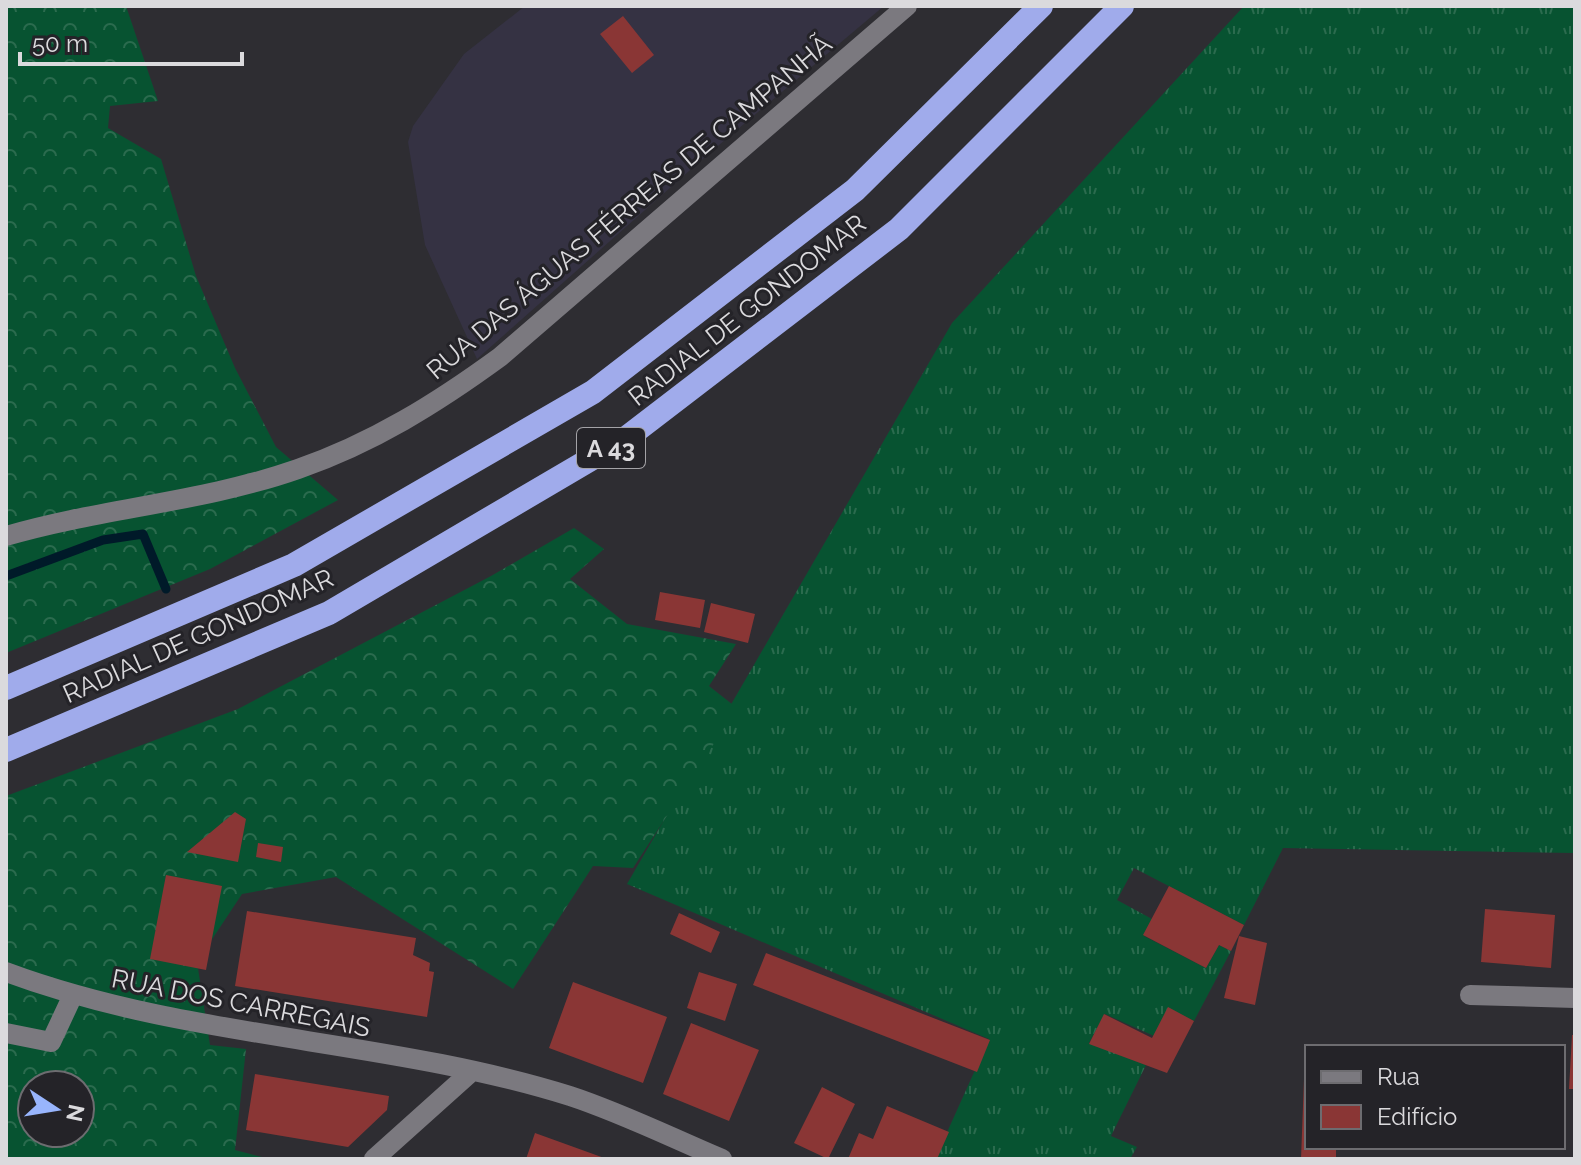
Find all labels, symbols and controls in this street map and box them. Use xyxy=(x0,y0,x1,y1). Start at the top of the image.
scale bar xyxy=(20,16,242,66)
street label: RUA DAS ÁGUAS FÉRREAS DE CAMPANHÃ xyxy=(420,28,838,385)
text: 50 m xyxy=(32,29,88,58)
street label: RADIAL DE GONDOMAR xyxy=(622,208,872,412)
road number: A 43 xyxy=(577,428,645,468)
street label: RADIAL DE GONDOMAR xyxy=(58,563,338,709)
street label: RUA DOS CARREGAIS xyxy=(109,963,373,1043)
legend xyxy=(1305,1045,1565,1149)
text: Rua xyxy=(1377,1062,1420,1091)
north arrow xyxy=(16,1069,96,1149)
text: N xyxy=(61,1102,90,1124)
text: Edifício xyxy=(1377,1102,1457,1131)

